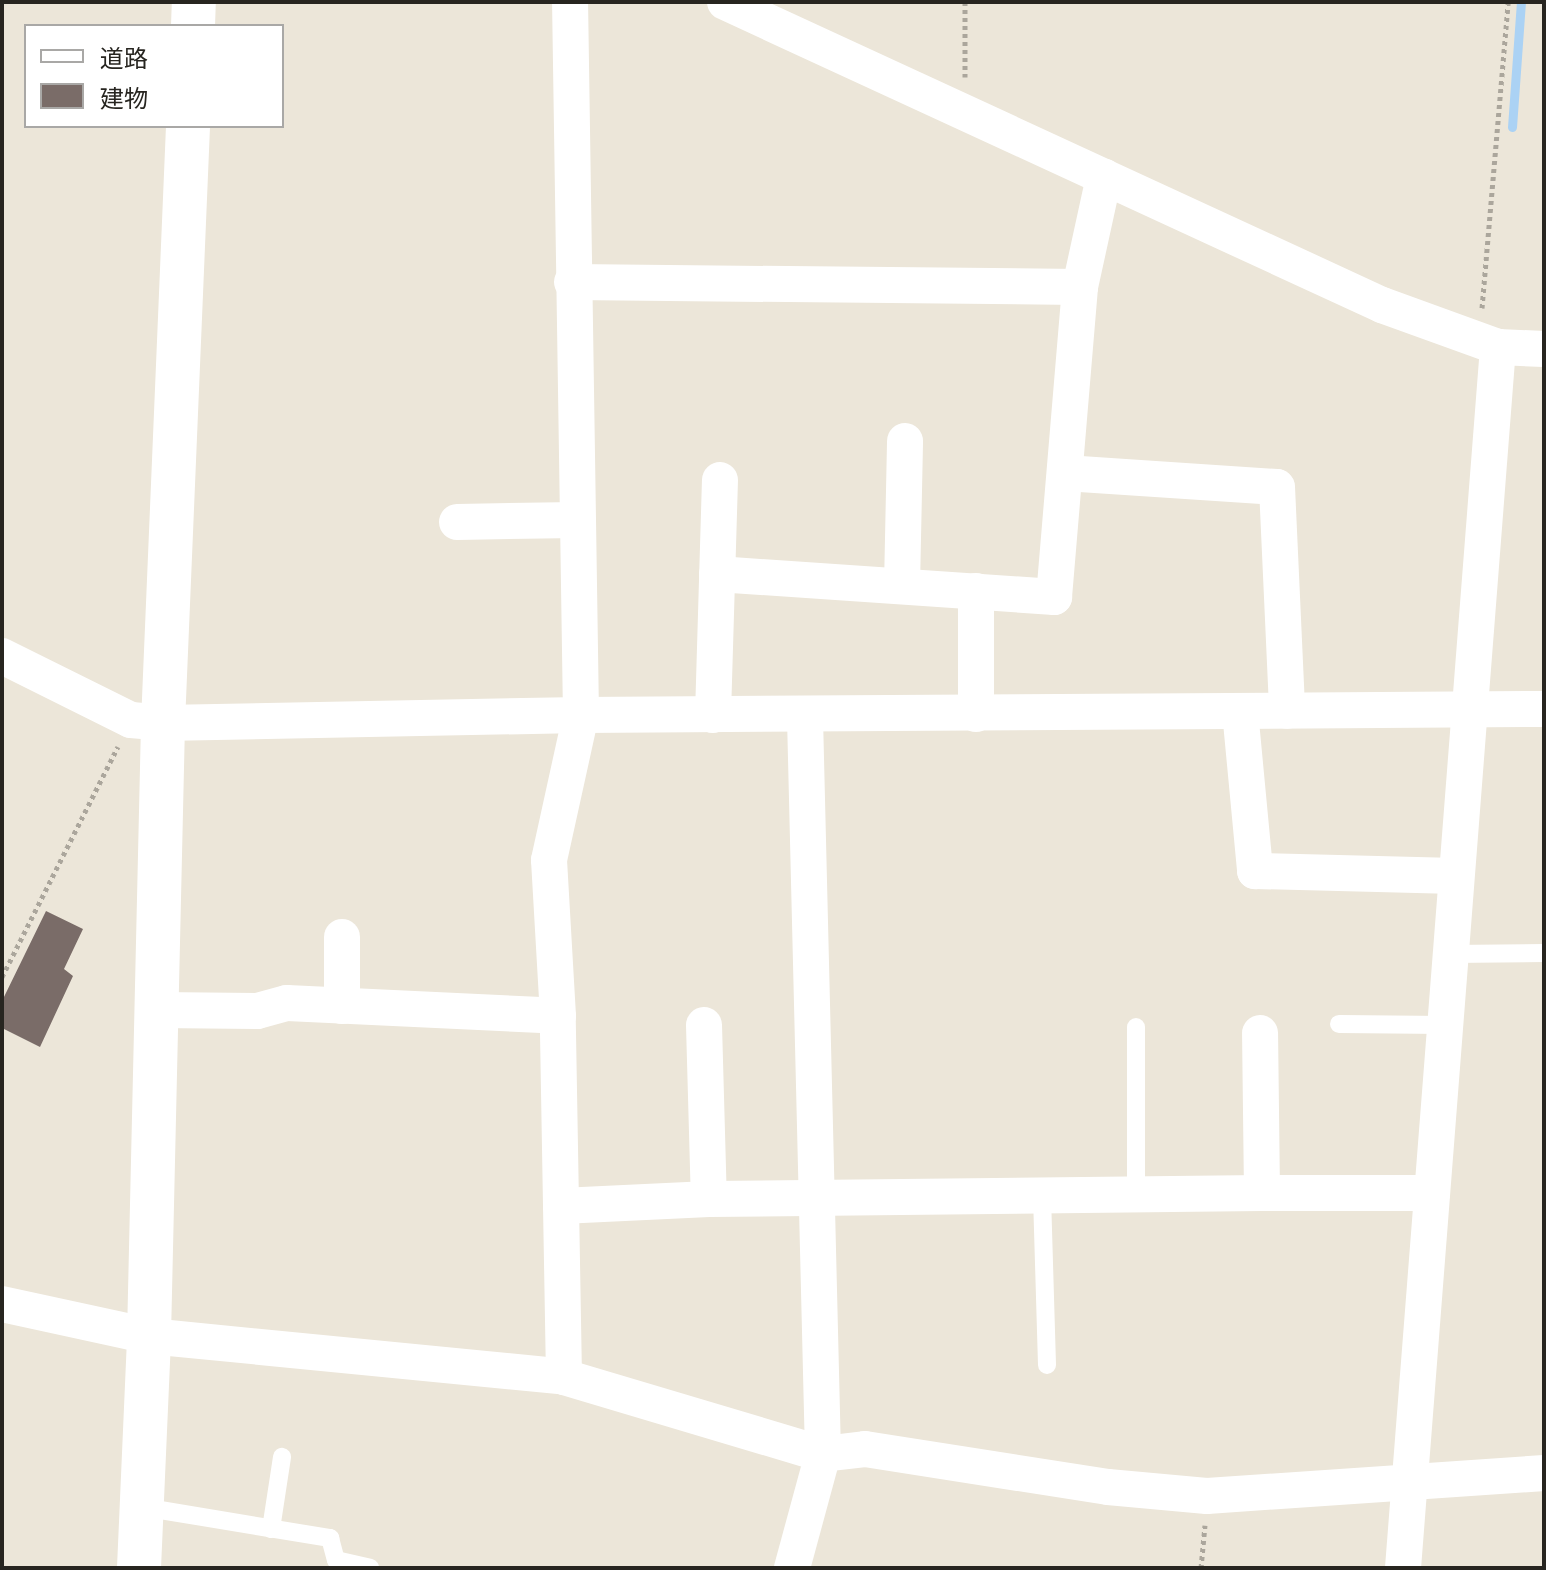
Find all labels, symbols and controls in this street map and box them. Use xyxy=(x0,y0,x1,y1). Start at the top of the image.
legend xyxy=(24,24,284,128)
text: 道路 xyxy=(100,43,148,73)
text: 建物 xyxy=(100,83,148,113)

